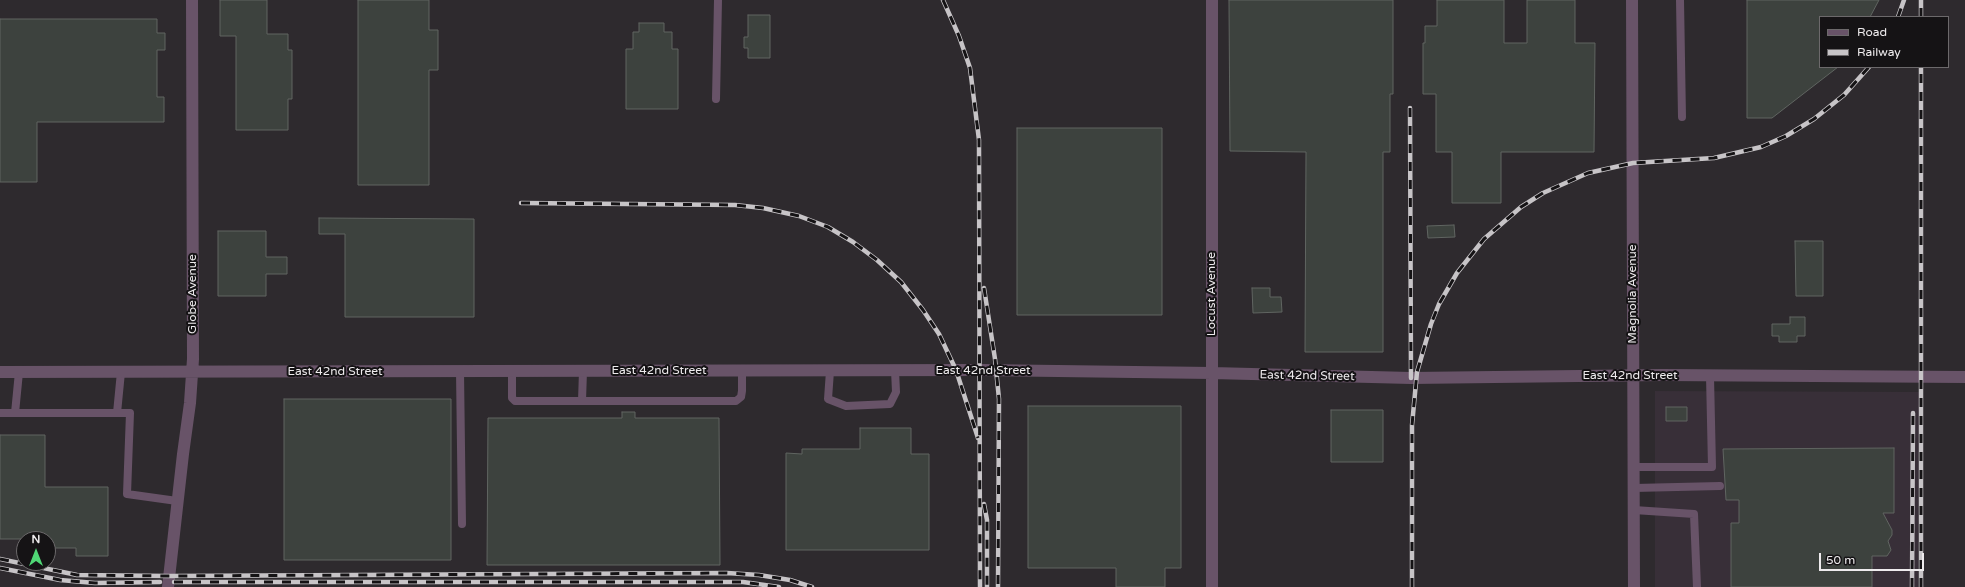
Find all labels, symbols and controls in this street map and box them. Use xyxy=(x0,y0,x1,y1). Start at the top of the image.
legend xyxy=(1819,16,1949,68)
text: Road xyxy=(1857,25,1887,39)
text: Railway xyxy=(1857,45,1901,59)
street label: Magnolia Avenue xyxy=(1626,244,1640,344)
street label: Locust Avenue xyxy=(1205,252,1219,336)
street label: Globe Avenue xyxy=(186,254,200,334)
street label: East 42nd Street xyxy=(611,364,707,378)
street label: East 42nd Street xyxy=(935,364,1031,378)
street label: East 42nd Street xyxy=(287,365,383,379)
street label: East 42nd Street xyxy=(1259,368,1355,384)
street label: East 42nd Street xyxy=(1582,369,1678,383)
north arrow xyxy=(16,531,56,571)
text: N xyxy=(32,533,40,546)
scale bar xyxy=(1821,545,1926,571)
text: 50 m xyxy=(1826,553,1855,567)

